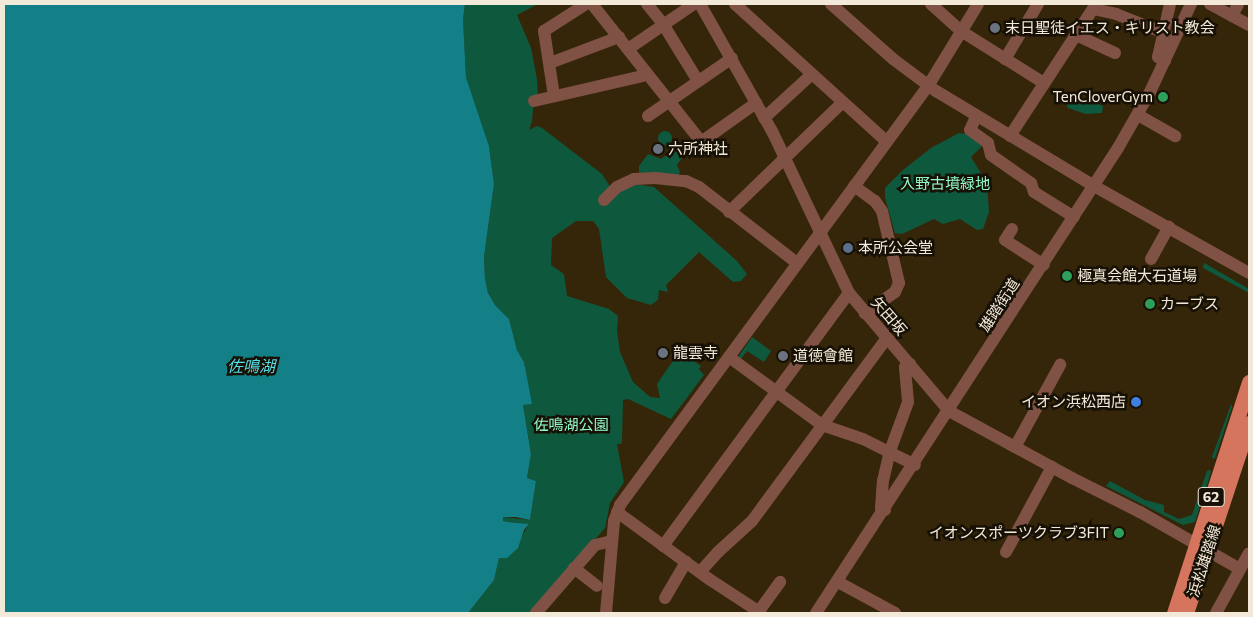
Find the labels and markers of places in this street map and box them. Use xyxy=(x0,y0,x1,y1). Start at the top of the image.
place label: 末日聖徒イエス・キリスト教会 xyxy=(1005,19,1215,37)
marker: 末日聖徒イエス・キリスト教会 xyxy=(989,22,1001,34)
place label: TenCloverGym xyxy=(1052,88,1153,106)
marker: TenCloverGym xyxy=(1157,91,1169,103)
place label: 六所神社 xyxy=(668,140,728,158)
marker: 六所神社 xyxy=(652,143,664,155)
place label: 本所公会堂 xyxy=(858,239,933,257)
marker: 本所公会堂 xyxy=(842,242,854,254)
place label: 極真会館大石道場 xyxy=(1077,267,1197,285)
marker: 極真会館大石道場 xyxy=(1061,270,1073,282)
place label: カーブス xyxy=(1160,295,1220,313)
marker: カーブス xyxy=(1144,298,1156,310)
place label: 龍雲寺 xyxy=(673,344,718,362)
marker: 龍雲寺 xyxy=(657,347,669,359)
place label: 道徳會館 xyxy=(793,347,853,365)
marker: 道徳會館 xyxy=(777,350,789,362)
place label: イオン浜松西店 xyxy=(1021,393,1126,411)
marker: イオン浜松西店 xyxy=(1130,396,1142,408)
place label: イオンスポーツクラブ3FIT xyxy=(928,524,1109,542)
marker: イオンスポーツクラブ3FIT xyxy=(1113,527,1125,539)

